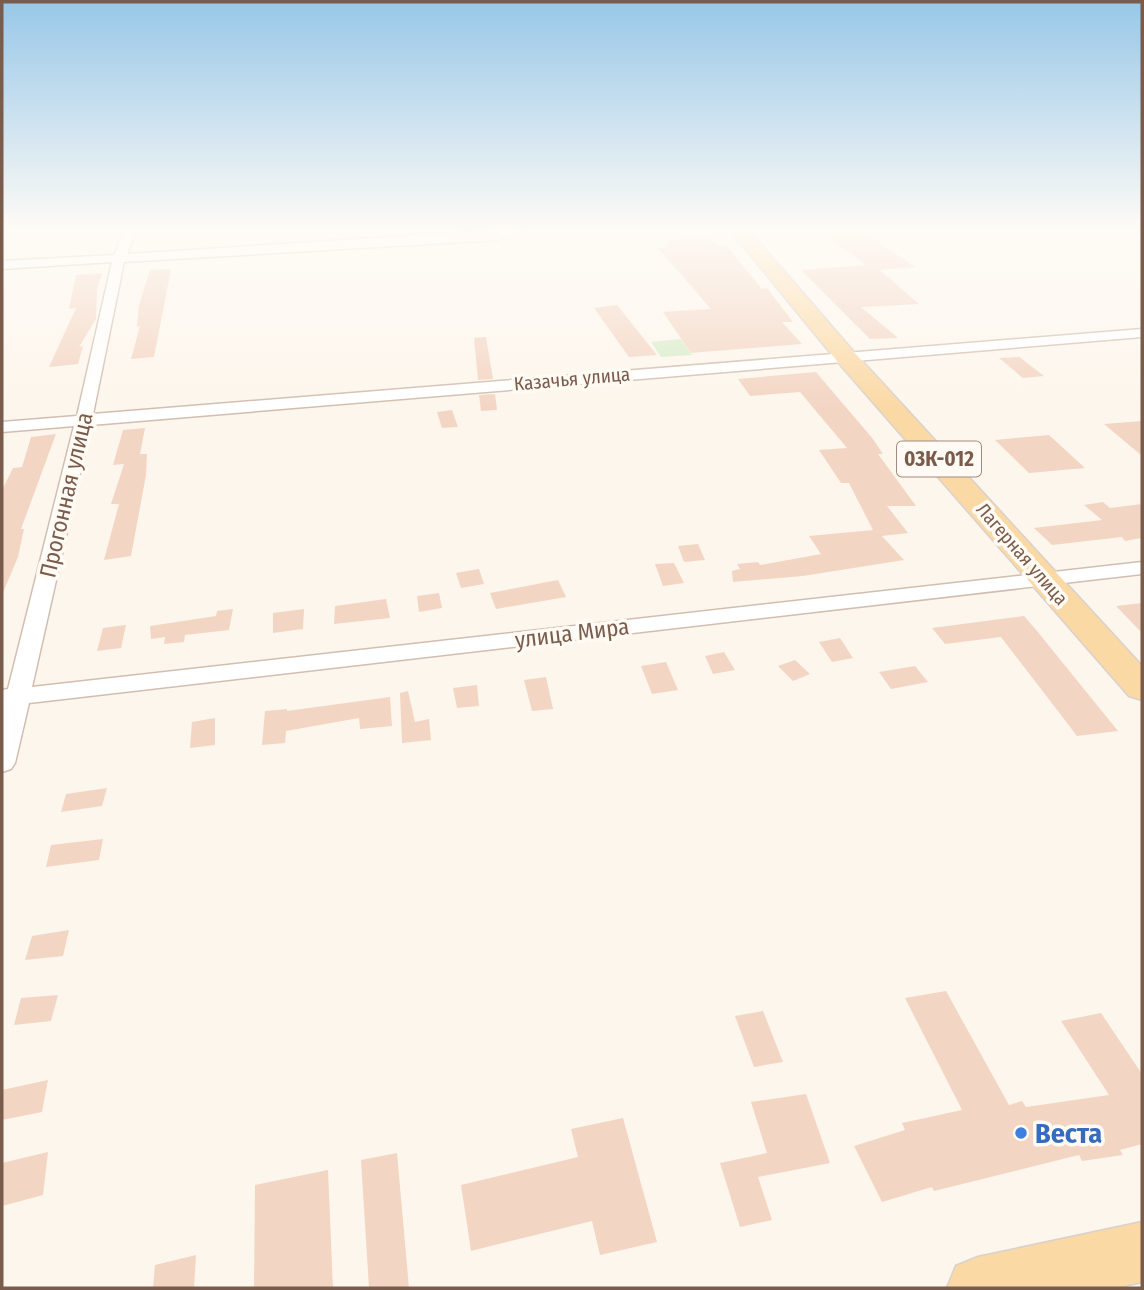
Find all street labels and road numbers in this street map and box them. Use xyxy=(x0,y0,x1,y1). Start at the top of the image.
street label: Казачья улица xyxy=(513,362,631,396)
street label: Прогонная улица xyxy=(33,410,99,580)
road number: 03К-012 xyxy=(897,442,981,476)
street label: Лагерная улица xyxy=(971,498,1073,610)
street label: улица Мира xyxy=(513,612,631,654)

